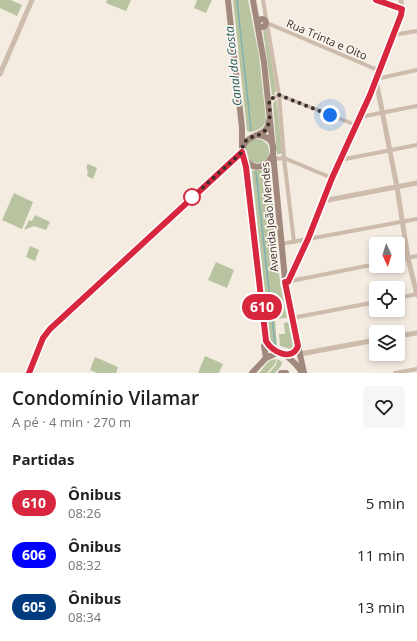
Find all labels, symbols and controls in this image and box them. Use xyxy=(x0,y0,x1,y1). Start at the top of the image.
street label: Rua Trinta e Oito xyxy=(284,15,370,63)
water label: Canal da Costa xyxy=(220,25,246,107)
your location xyxy=(320,105,340,125)
street label: Avenida João Mendes xyxy=(257,162,281,272)
unlabelled marker xyxy=(183,188,201,206)
north arrow xyxy=(369,237,405,273)
map controls xyxy=(369,237,405,361)
button: locate xyxy=(369,281,405,317)
line badge: 610 xyxy=(239,294,285,320)
text: 610 xyxy=(250,297,274,316)
button: layers xyxy=(369,325,405,361)
text: Condomínio Vilamar xyxy=(12,385,199,411)
button: heart xyxy=(363,386,405,428)
text: A pé · 4 min · 270 m xyxy=(12,413,131,431)
text: Partidas xyxy=(12,449,74,469)
text: Ônibus xyxy=(68,484,121,504)
text: 610 xyxy=(22,493,46,512)
text: 5 min xyxy=(366,493,405,513)
text: 08:26 xyxy=(68,504,101,522)
text: Ônibus xyxy=(68,536,121,556)
text: 606 xyxy=(22,545,46,564)
text: 11 min xyxy=(357,545,405,565)
text: 08:32 xyxy=(68,556,101,574)
text: Ônibus xyxy=(68,588,121,608)
text: 605 xyxy=(22,597,46,616)
text: 13 min xyxy=(357,597,405,617)
text: 08:34 xyxy=(68,608,101,626)

